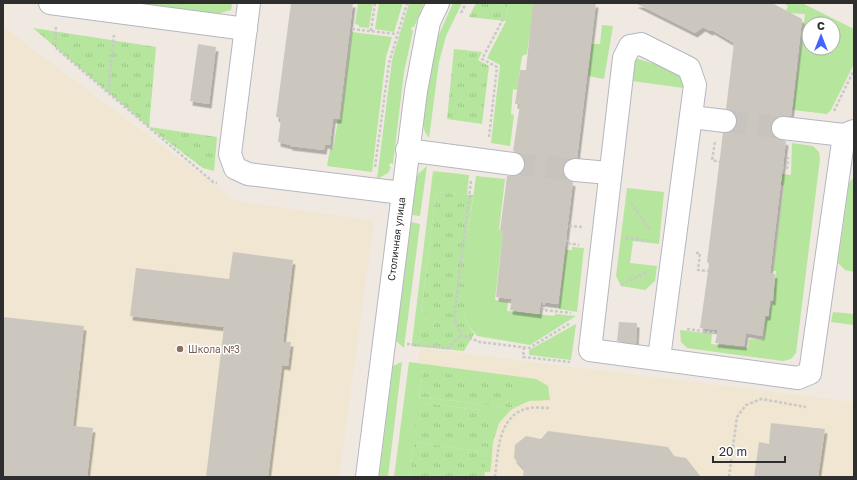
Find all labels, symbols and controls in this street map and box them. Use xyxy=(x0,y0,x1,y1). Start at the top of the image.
north arrow xyxy=(801,16,841,56)
text: С xyxy=(817,19,825,32)
street label: Столичная улица xyxy=(385,196,407,282)
place label: Школа №3 xyxy=(188,343,240,355)
marker: Школа №3 xyxy=(175,344,185,354)
scale bar xyxy=(713,438,785,464)
text: 20 m xyxy=(719,444,747,459)

